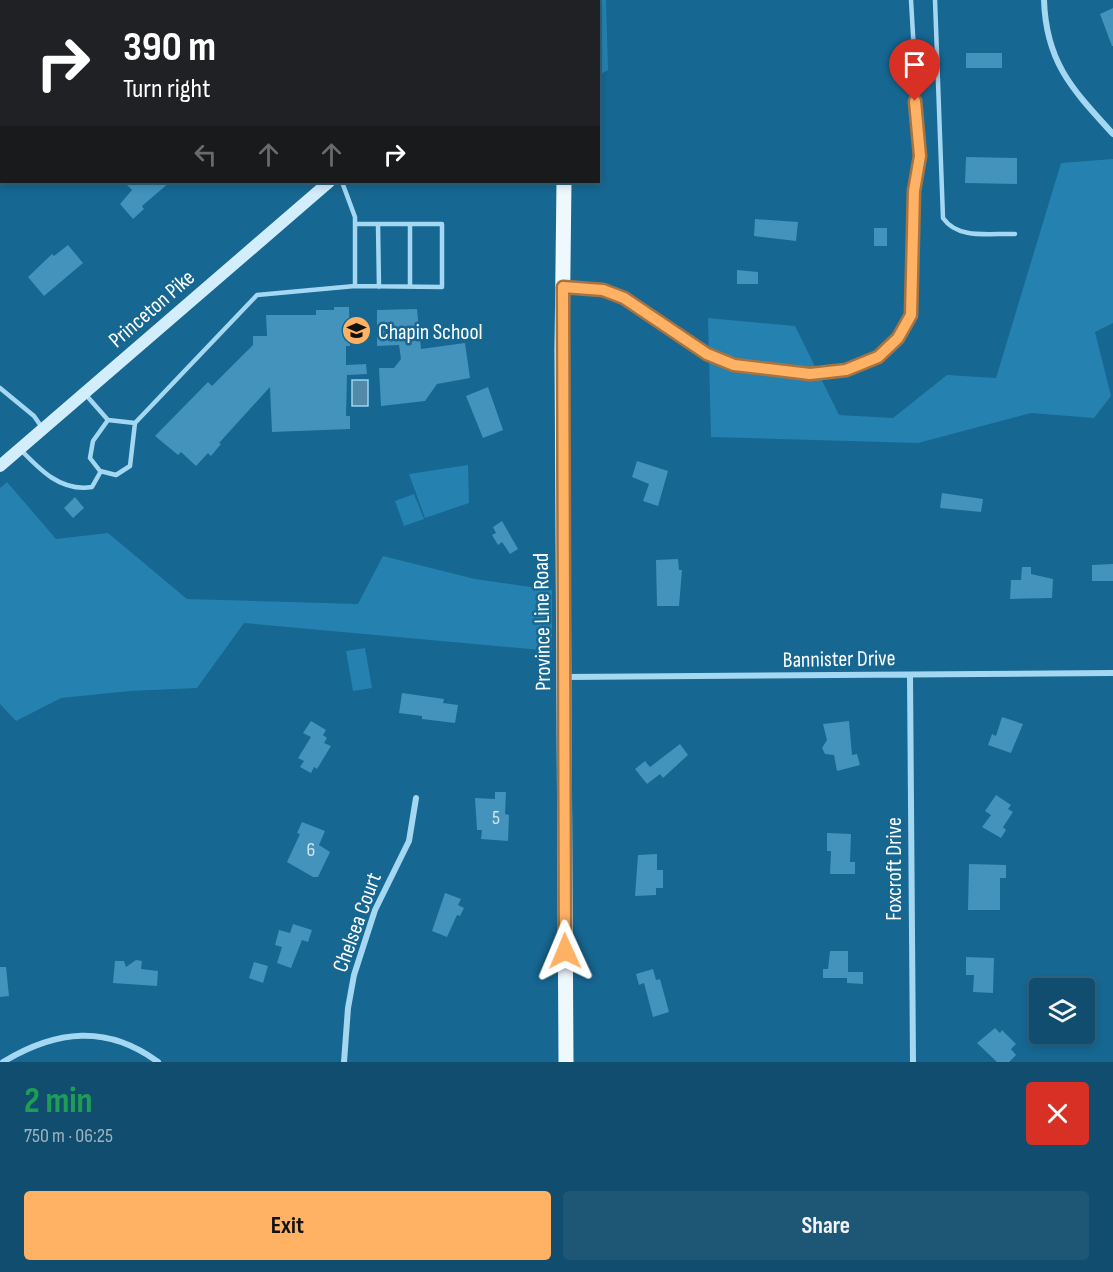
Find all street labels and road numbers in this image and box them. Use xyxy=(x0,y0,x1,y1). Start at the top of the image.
street label: Princeton Pike xyxy=(103,264,201,354)
street label: Province Line Road xyxy=(528,553,557,691)
street label: Bannister Drive xyxy=(782,645,896,674)
street label: Foxcroft Drive xyxy=(881,817,908,921)
street label: Chelsea Court xyxy=(327,869,388,976)

